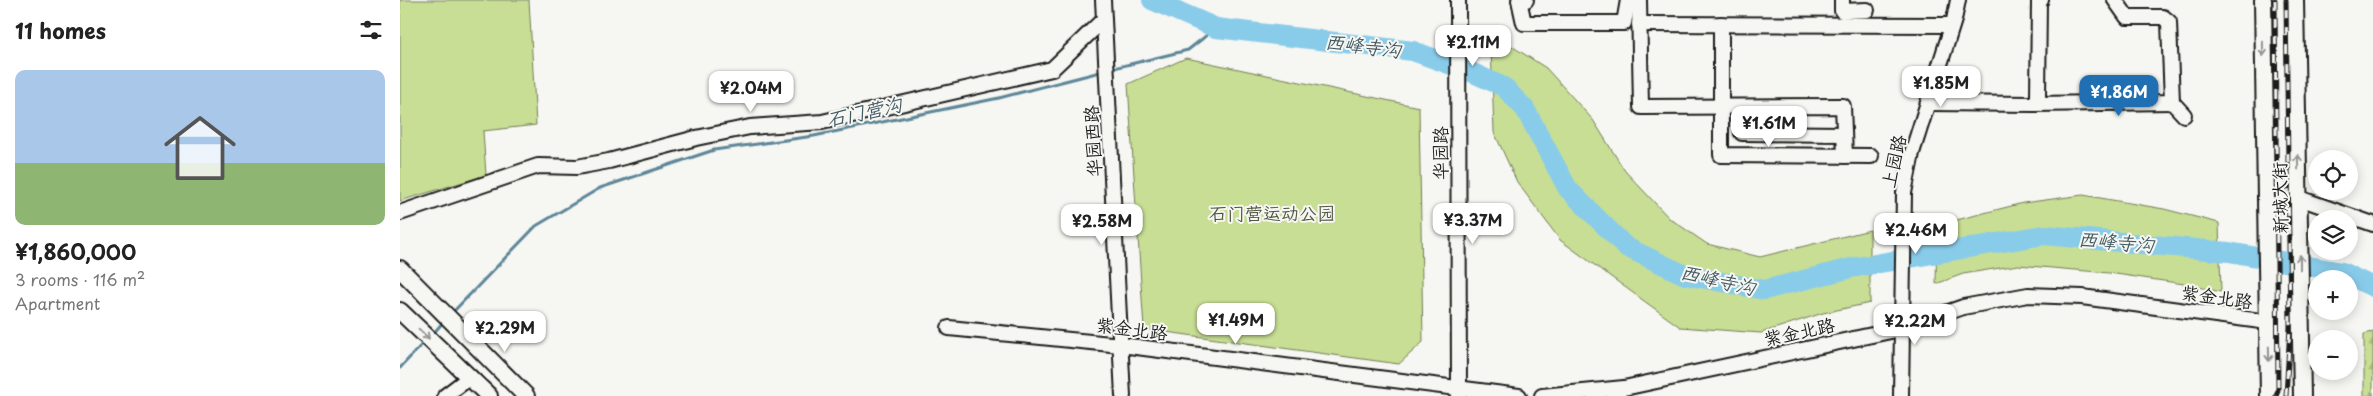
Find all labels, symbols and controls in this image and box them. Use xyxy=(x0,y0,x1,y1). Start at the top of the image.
text: 11 homes xyxy=(15,14,106,46)
icon: filters xyxy=(357,16,385,44)
pin: ¥2.11M xyxy=(1432,24,1514,67)
water label: 西峰寺沟 xyxy=(1324,26,1404,64)
text: ¥2.11M xyxy=(1446,29,1500,53)
one-way arrow xyxy=(2258,40,2268,56)
pin: ¥1.85M xyxy=(1900,66,1982,108)
pin: ¥2.04M xyxy=(710,70,792,113)
text: ¥1.85M xyxy=(1913,70,1969,94)
pin: ¥1.86M xyxy=(2078,74,2160,117)
text: ¥2.04M xyxy=(720,75,782,99)
text: ¥1.86M xyxy=(2090,79,2148,103)
water label: 石门营沟 xyxy=(824,89,906,133)
icon: home xyxy=(155,103,245,193)
street label: 华园西路 xyxy=(1077,104,1107,178)
pin: ¥1.61M xyxy=(1728,106,1810,148)
text: ¥1.61M xyxy=(1742,110,1796,134)
street label: 华园路 xyxy=(1426,126,1453,180)
street label: 上园路 xyxy=(1874,132,1912,190)
map controls xyxy=(2308,150,2358,380)
button: locate xyxy=(2308,150,2358,200)
one-way arrow xyxy=(2293,154,2303,170)
street label: 新城大街 xyxy=(2265,162,2293,234)
park label: 石门营运动公园 xyxy=(1209,199,1335,226)
pin: ¥3.37M xyxy=(1432,202,1514,245)
pin: ¥2.58M xyxy=(1061,204,1143,246)
text: ¥3.37M xyxy=(1444,207,1502,231)
text: ¥2.58M xyxy=(1072,208,1132,232)
button: layers xyxy=(2308,210,2358,260)
pin: ¥2.46M xyxy=(1875,212,1957,255)
text: ¥2.46M xyxy=(1885,217,1947,241)
water label: 西峰寺沟 xyxy=(2077,224,2157,258)
text: ¥1,860,000 xyxy=(15,235,136,267)
one-way arrow xyxy=(2295,254,2305,270)
water label: 西峰寺沟 xyxy=(1678,257,1760,302)
text: 3 rooms · 116 m² xyxy=(15,267,145,291)
button: + xyxy=(2308,270,2358,320)
street label: 紫金北路 xyxy=(2179,278,2255,314)
text: Apartment xyxy=(15,291,100,315)
pin: ¥1.49M xyxy=(1195,302,1277,345)
pin: ¥2.22M xyxy=(1874,304,1956,346)
text: ¥1.49M xyxy=(1208,307,1264,331)
text: ¥2.22M xyxy=(1884,308,1946,332)
pin: ¥2.29M xyxy=(464,310,546,353)
street label: 紫金北路 xyxy=(1095,310,1169,346)
street label: 紫金北路 xyxy=(1761,310,1837,352)
text: ¥2.29M xyxy=(475,315,535,339)
one-way arrow xyxy=(418,328,430,340)
button: − xyxy=(2308,330,2358,380)
one-way arrow xyxy=(2264,345,2274,361)

